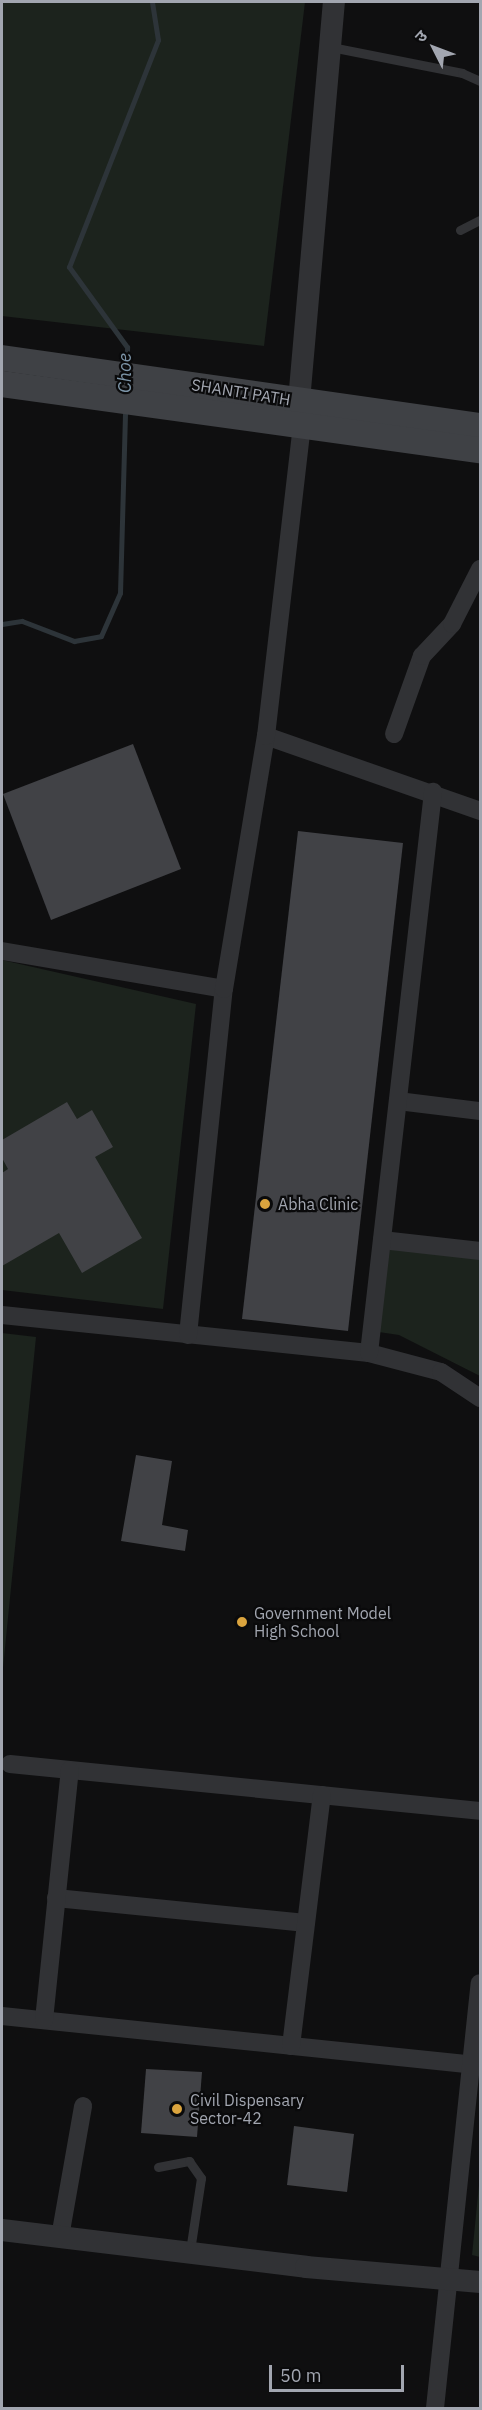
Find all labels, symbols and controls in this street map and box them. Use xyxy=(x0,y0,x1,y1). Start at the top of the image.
north arrow xyxy=(404,18,464,78)
text: उ xyxy=(410,26,431,46)
water label: Choe xyxy=(114,353,136,393)
street label: SHANTI PATH xyxy=(190,375,292,409)
place label: Abha Clinic xyxy=(278,1194,358,1214)
marker: Abha Clinic xyxy=(256,1195,274,1213)
place label: Government Model High School xyxy=(254,1603,391,1641)
marker: Government Model High School xyxy=(235,1615,249,1629)
place label: Civil Dispensary Sector-42 xyxy=(190,2090,304,2128)
marker: Civil Dispensary Sector-42 xyxy=(168,2100,186,2118)
scale bar xyxy=(272,2353,407,2391)
text: 50 m xyxy=(280,2364,322,2387)

